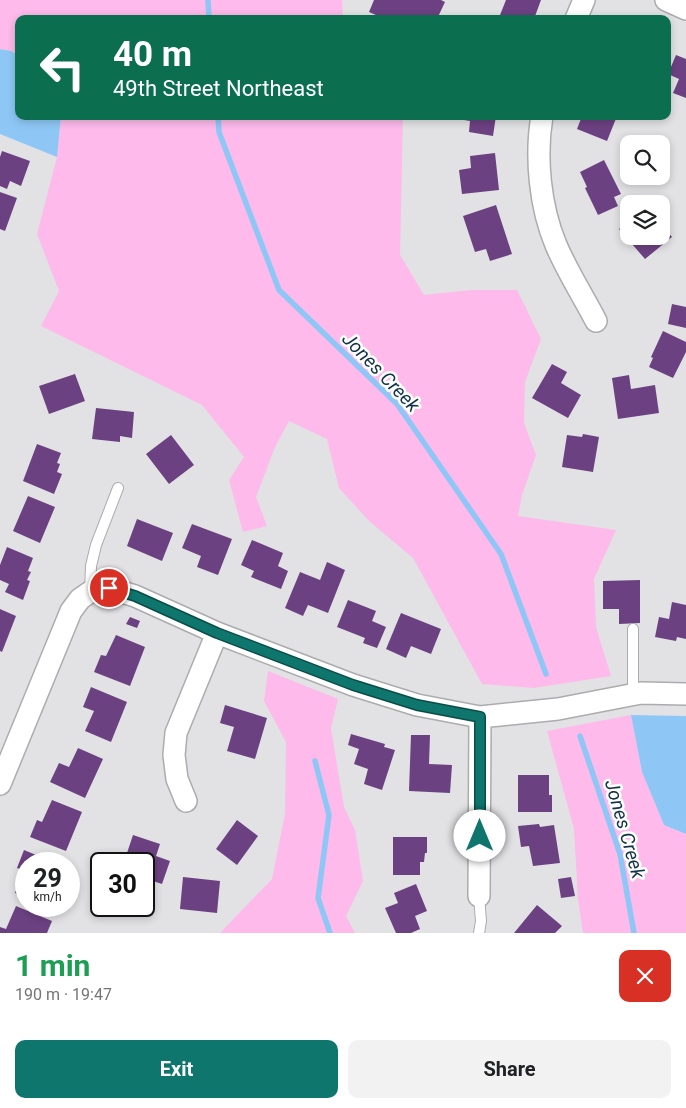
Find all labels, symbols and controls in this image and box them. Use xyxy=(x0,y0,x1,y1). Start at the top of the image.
text: 40 m xyxy=(113,34,192,75)
icon: left xyxy=(30,35,95,100)
text: 49th Street Northeast xyxy=(113,76,324,101)
map controls xyxy=(620,135,670,245)
button: search xyxy=(620,135,670,185)
button: layers xyxy=(620,195,670,245)
water label: Jones Creek xyxy=(337,327,425,417)
pin xyxy=(88,567,130,609)
icon: arrive xyxy=(95,574,123,602)
water label: Jones Creek xyxy=(600,777,650,882)
position arrow xyxy=(453,809,505,861)
speed limit sign: 30 xyxy=(90,852,155,917)
text: 29 xyxy=(33,864,62,893)
text: km/h xyxy=(33,890,62,904)
text: 1 min xyxy=(15,948,90,983)
button: close xyxy=(619,950,671,1002)
text: 190 m · 19:47 xyxy=(15,985,112,1004)
button: Exit xyxy=(15,1040,338,1098)
button: Share xyxy=(348,1040,671,1098)

